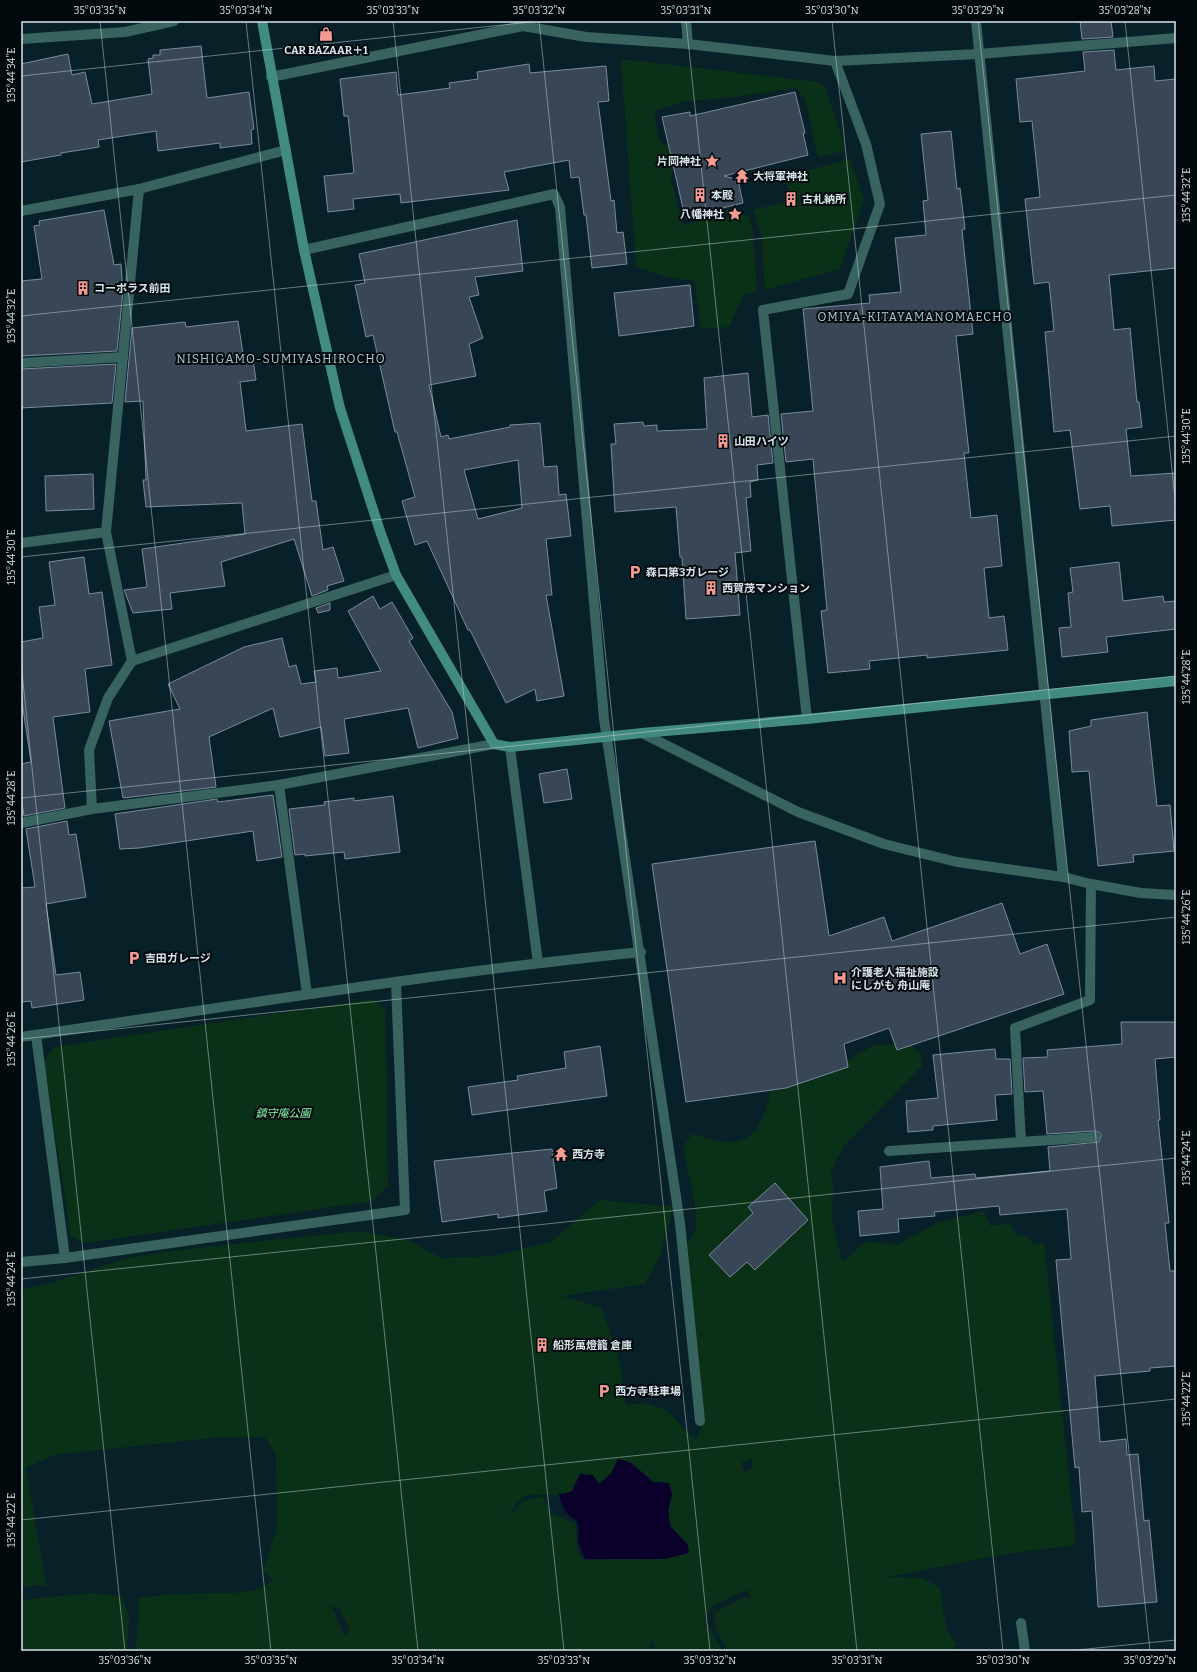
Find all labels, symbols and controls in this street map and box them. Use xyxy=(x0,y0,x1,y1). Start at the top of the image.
text: 35°03'35"N xyxy=(74,5,126,17)
text: 35°03'34"N xyxy=(220,5,272,17)
text: 35°03'33"N xyxy=(367,5,419,17)
text: 35°03'32"N xyxy=(513,5,565,17)
text: 35°03'31"N xyxy=(660,5,712,17)
text: 35°03'30"N xyxy=(805,5,859,17)
text: 35°03'29"N xyxy=(952,5,1004,17)
text: 35°03'28"N xyxy=(1099,5,1151,17)
shop icon: CAR BAZAAR＋1 xyxy=(318,26,334,42)
place label: CAR BAZAAR＋1 xyxy=(284,44,368,57)
text: 135°44'34"E xyxy=(6,47,18,103)
place icon: 片岡神社 xyxy=(704,153,720,169)
place label: 片岡神社 xyxy=(657,155,701,168)
temple icon: 大将軍神社 xyxy=(734,168,750,184)
text: 135°44'32"E xyxy=(1181,168,1193,222)
place label: 大将軍神社 xyxy=(753,170,808,183)
building icon: 本殿 xyxy=(692,187,708,203)
place label: 本殿 xyxy=(711,189,733,202)
building icon: 古札納所 xyxy=(783,191,799,207)
place label: 古札納所 xyxy=(802,193,846,206)
place icon: 八幡神社 xyxy=(727,206,743,222)
place label: 八幡神社 xyxy=(680,208,724,221)
building icon: コーポラス前田 xyxy=(75,280,91,296)
place label: コーポラス前田 xyxy=(94,282,171,295)
text: 135°44'32"E xyxy=(6,289,18,343)
district label: OMIYA-KITAYAMANOMAECHO xyxy=(817,310,1013,324)
district label: NISHIGAMO-SUMIYASHIROCHO xyxy=(176,352,386,366)
text: 135°44'30"E xyxy=(1181,408,1193,464)
building icon: 山田ハイツ xyxy=(715,433,731,449)
place label: 山田ハイツ xyxy=(734,435,789,448)
text: 135°44'30"E xyxy=(6,529,18,585)
parking icon: 森口第3ガレージ xyxy=(627,564,643,580)
place label: 森口第3ガレージ xyxy=(646,566,729,579)
building icon: 西賀茂マンション xyxy=(703,580,719,596)
place label: 西賀茂マンション xyxy=(722,582,810,595)
text: 135°44'28"E xyxy=(1181,650,1193,704)
text: 135°44'28"E xyxy=(6,771,18,825)
text: 135°44'26"E xyxy=(1181,890,1193,944)
parking icon: 吉田ガレージ xyxy=(126,950,142,966)
place label: 吉田ガレージ xyxy=(145,952,211,965)
place label: 介護老人福祉施設 にしがも 舟山庵 xyxy=(851,966,939,992)
hospital icon: 介護老人福祉施設 にしがも 舟山庵 xyxy=(832,970,848,986)
text: 135°44'26"E xyxy=(6,1012,18,1066)
park label: 鎮守庵公園 xyxy=(256,1107,312,1120)
text: 135°44'24"E xyxy=(1181,1131,1193,1185)
temple icon: 西方寺 xyxy=(553,1146,569,1162)
place label: 西方寺 xyxy=(572,1148,605,1161)
text: 135°44'24"E xyxy=(6,1252,18,1306)
building icon: 船形萬燈籠 倉庫 xyxy=(534,1337,550,1353)
place label: 船形萬燈籠 倉庫 xyxy=(553,1339,632,1352)
text: 135°44'22"E xyxy=(1181,1372,1193,1426)
parking icon: 西方寺駐車場 xyxy=(596,1383,612,1399)
place label: 西方寺駐車場 xyxy=(615,1385,681,1398)
text: 135°44'22"E xyxy=(6,1493,18,1547)
text: 35°03'36"N xyxy=(99,1655,151,1667)
text: 35°03'35"N xyxy=(245,1655,297,1667)
text: 35°03'34"N xyxy=(392,1655,444,1667)
text: 35°03'33"N xyxy=(538,1655,590,1667)
text: 35°03'32"N xyxy=(684,1655,736,1667)
text: 35°03'31"N xyxy=(831,1655,883,1667)
text: 35°03'30"N xyxy=(976,1655,1030,1667)
text: 35°03'29"N xyxy=(1124,1655,1176,1667)

